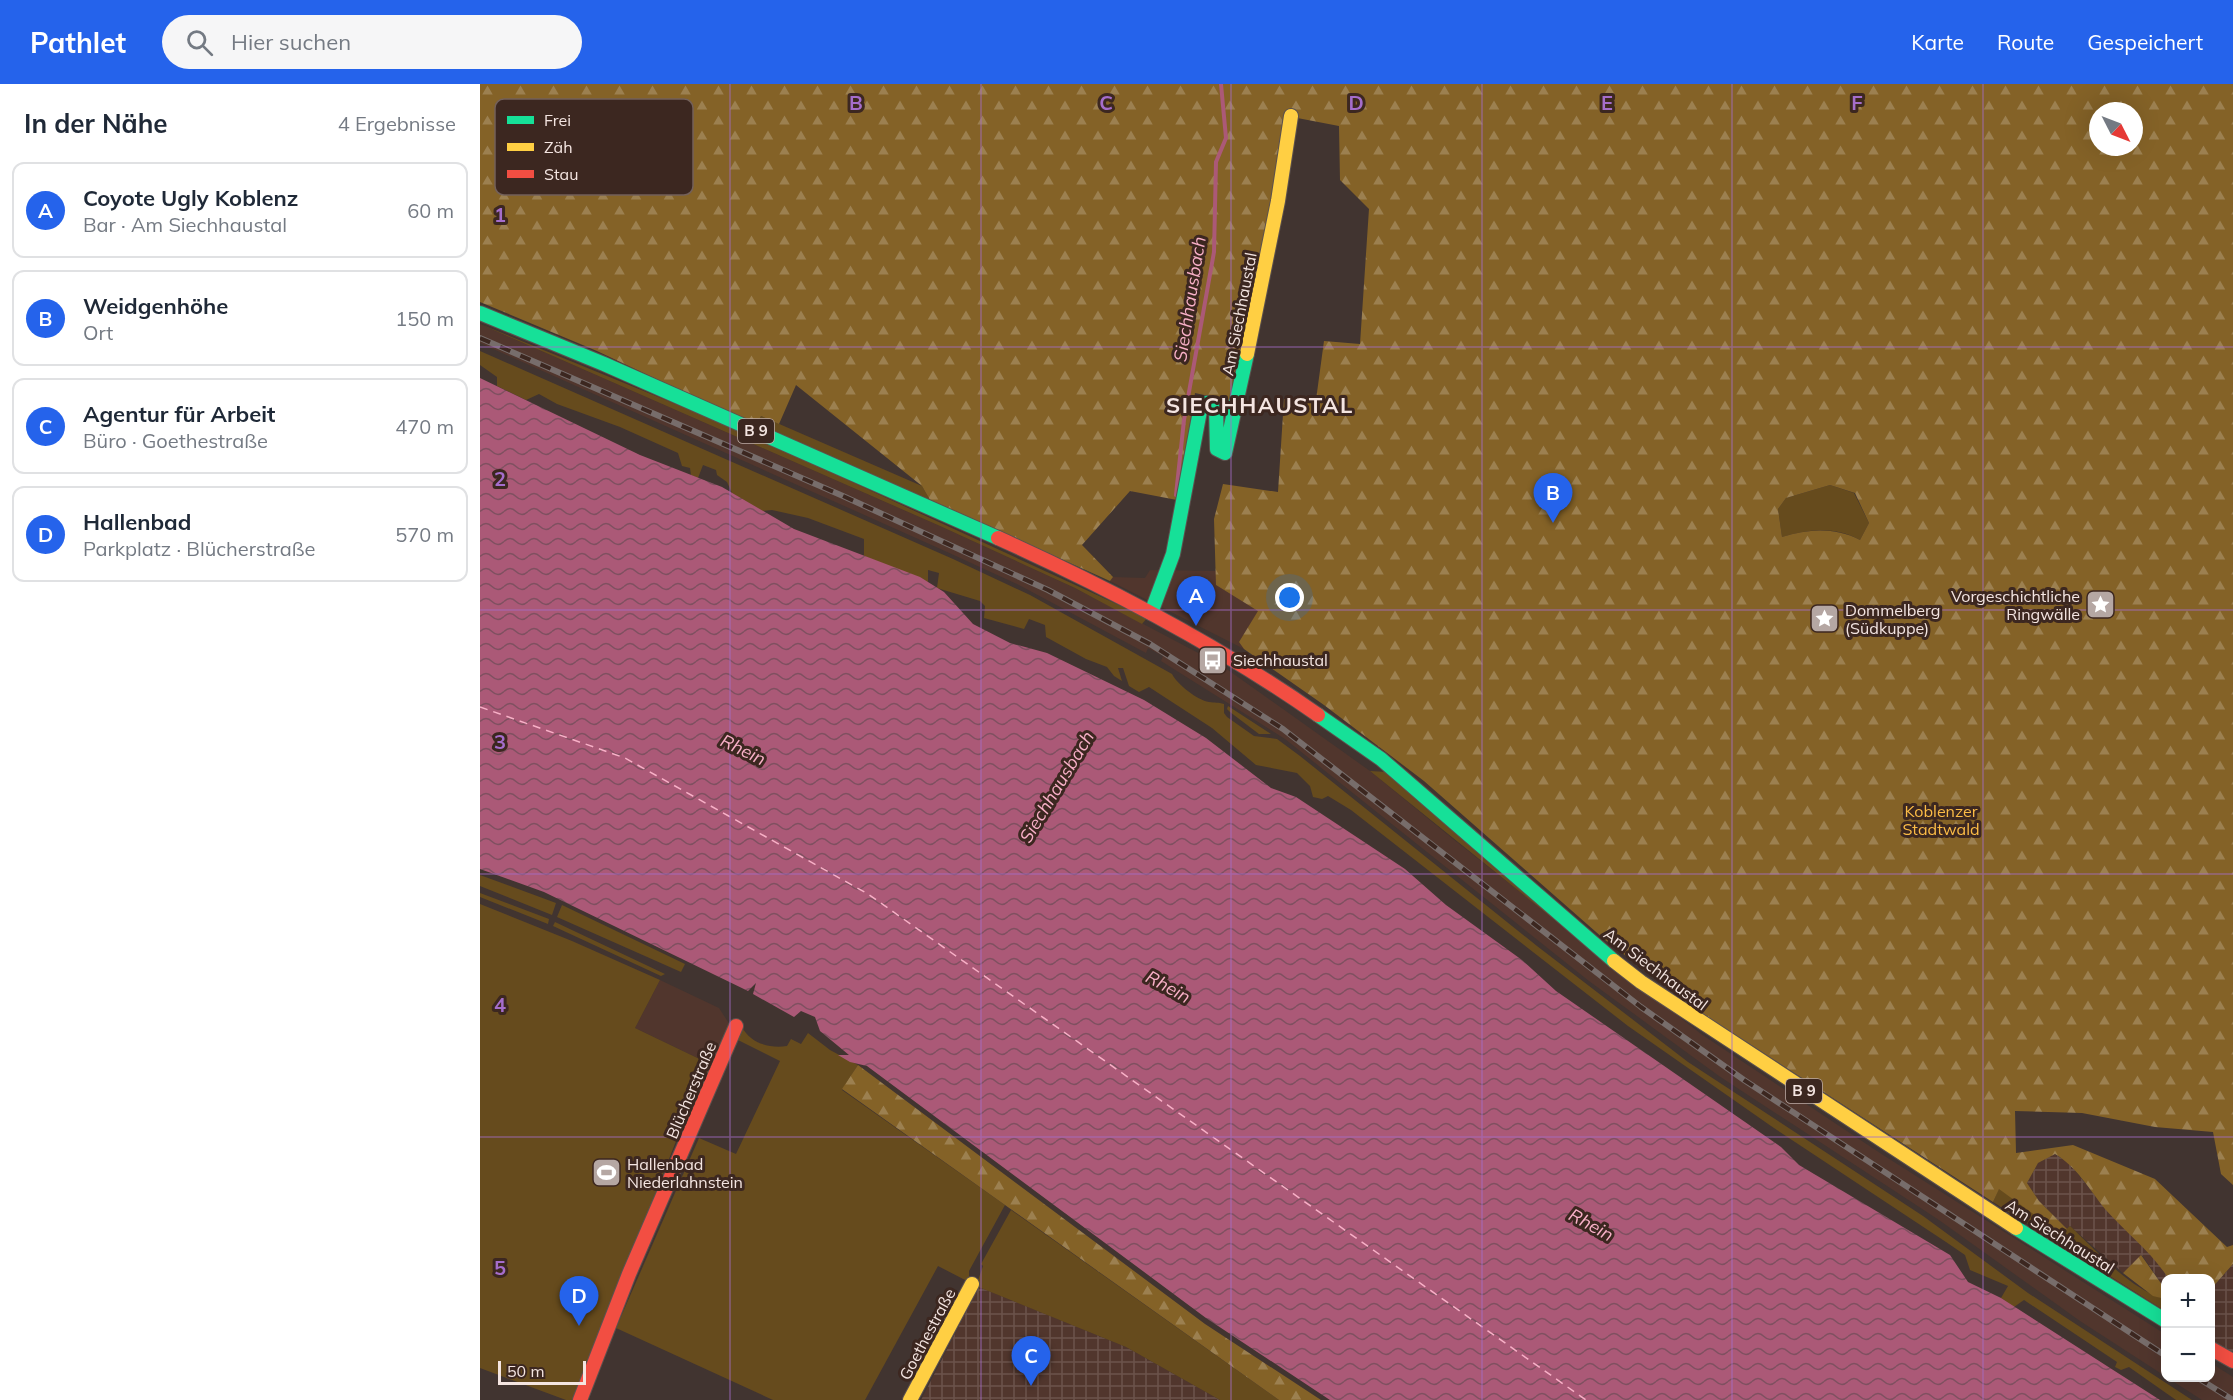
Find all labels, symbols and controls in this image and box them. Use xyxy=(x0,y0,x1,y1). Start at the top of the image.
search box xyxy=(162,15,582,69)
text: Pathlet xyxy=(30,25,126,60)
icon: search xyxy=(183,26,216,59)
text: Hier suchen xyxy=(231,28,351,56)
text: Karte xyxy=(1911,29,1964,55)
text: Route xyxy=(1997,29,2054,55)
text: Gespeichert xyxy=(2087,29,2203,55)
text: B xyxy=(849,90,863,115)
text: C xyxy=(1099,90,1113,115)
text: D xyxy=(1348,90,1364,115)
text: E xyxy=(1601,90,1613,115)
text: F xyxy=(1851,90,1863,115)
legend xyxy=(495,99,693,195)
north arrow xyxy=(2089,102,2143,156)
text: In der Nähe xyxy=(24,107,168,140)
text: Frei xyxy=(544,110,571,130)
text: 4 Ergebnisse xyxy=(338,111,456,136)
text: Zäh xyxy=(544,137,573,157)
text: Stau xyxy=(544,164,578,184)
text: Coyote Ugly Koblenz xyxy=(83,184,298,212)
text: A xyxy=(38,198,53,223)
text: 60 m xyxy=(407,198,454,223)
text: 1 xyxy=(494,202,506,227)
text: Bar · Am Siechhaustal xyxy=(83,212,287,237)
water label: Siechhausbach xyxy=(1168,235,1211,363)
street label: Am Siechhaustal xyxy=(1217,251,1261,377)
text: Weidgenhöhe xyxy=(83,292,228,320)
text: B xyxy=(39,306,52,331)
text: 150 m xyxy=(395,306,454,331)
text: Ort xyxy=(83,320,113,345)
district label: SIECHHAUSTAL xyxy=(1166,391,1354,419)
text: Agentur für Arbeit xyxy=(83,400,275,428)
text: C xyxy=(39,414,52,439)
text: 470 m xyxy=(395,414,454,439)
road number: B 9 xyxy=(738,419,774,443)
text: Büro · Goethestraße xyxy=(83,428,268,453)
text: 2 xyxy=(494,466,506,491)
pin: B xyxy=(1534,474,1572,523)
text: Hallenbad xyxy=(83,508,191,536)
text: D xyxy=(38,522,53,547)
text: 570 m xyxy=(395,522,454,547)
text: Parkplatz · Blücherstraße xyxy=(83,536,315,561)
pin: A xyxy=(1176,576,1216,626)
your location xyxy=(1275,583,1304,612)
place label: Vorgeschichtliche Ringwälle xyxy=(1951,586,2080,624)
place icon: Vorgeschichtliche Ringwälle xyxy=(2085,589,2117,621)
place label: Dommelberg (Südkuppe) xyxy=(1845,600,1940,638)
place icon: Dommelberg (Südkuppe) xyxy=(1808,603,1840,635)
bus stop icon: Siechhaustal xyxy=(1196,644,1228,676)
place label: Siechhaustal xyxy=(1233,650,1328,670)
water label: Siechhausbach xyxy=(1014,727,1099,847)
text: 3 xyxy=(494,729,506,754)
water label: Rhein xyxy=(717,729,770,770)
park label: Koblenzer Stadtwald xyxy=(1902,801,1980,839)
street label: Am Siechhaustal xyxy=(1600,923,1712,1015)
water label: Rhein xyxy=(1142,965,1195,1008)
text: 4 xyxy=(494,992,506,1017)
street label: Blücherstraße xyxy=(662,1039,720,1141)
road number: B 9 xyxy=(1786,1079,1822,1103)
place label: Hallenbad Niederlahnstein xyxy=(627,1154,743,1192)
sports icon: Hallenbad Niederlahnstein xyxy=(590,1157,622,1189)
street label: Am Siechhaustal xyxy=(2002,1194,2118,1278)
water label: Rhein xyxy=(1565,1203,1618,1246)
text: 5 xyxy=(494,1255,506,1280)
map controls xyxy=(2161,1274,2215,1382)
button: + xyxy=(2161,1274,2215,1328)
pin: D xyxy=(560,1276,598,1326)
street label: Goethestraße xyxy=(894,1285,960,1383)
button: − xyxy=(2161,1328,2215,1382)
pin: C xyxy=(1012,1336,1050,1386)
scale bar xyxy=(498,1358,586,1386)
text: 50 m xyxy=(507,1361,544,1381)

